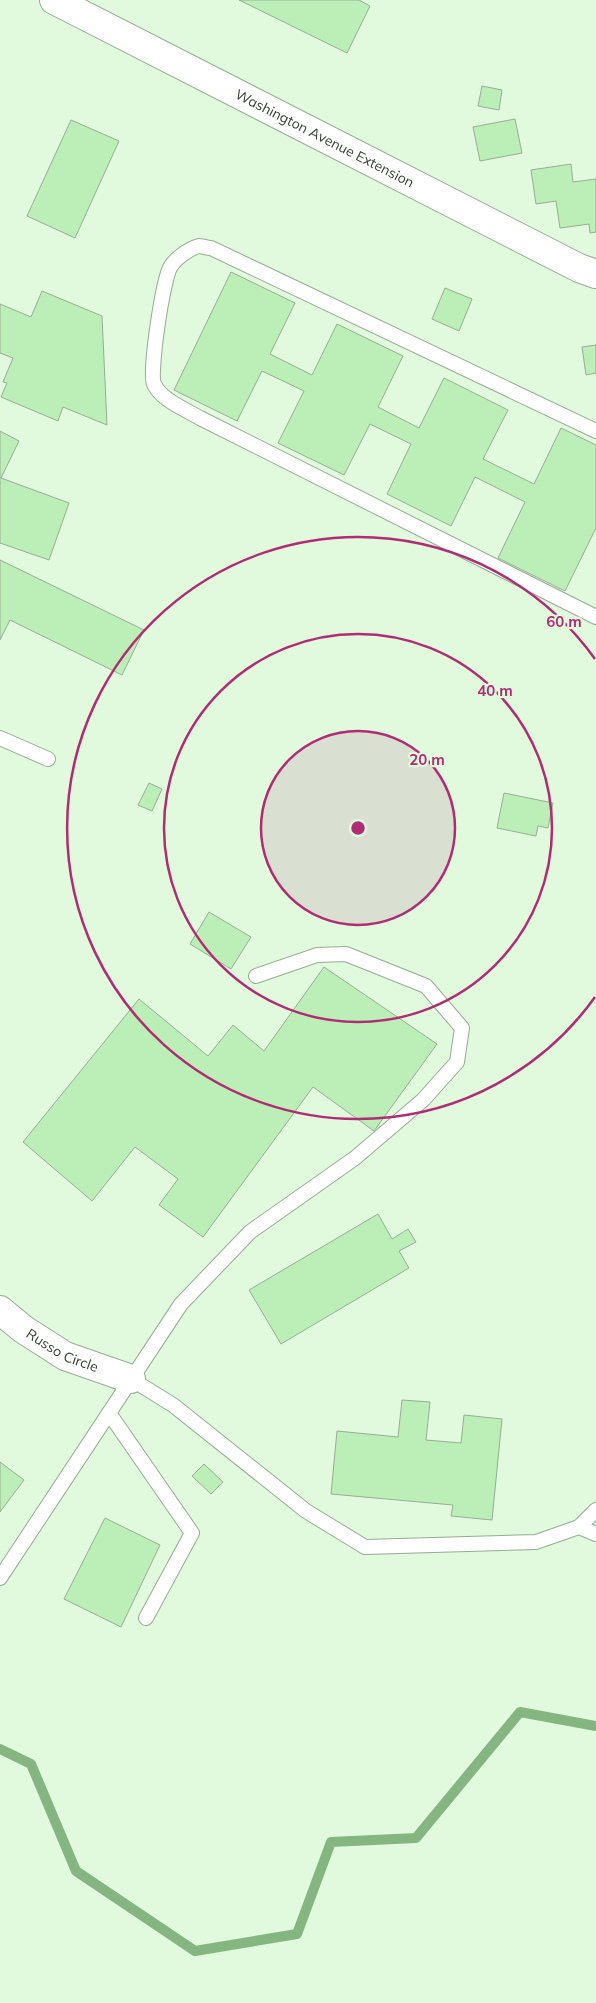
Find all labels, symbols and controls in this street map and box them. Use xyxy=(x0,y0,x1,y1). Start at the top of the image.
street label: Washington Avenue Extension xyxy=(232,85,417,191)
text: 60 m xyxy=(546,612,582,631)
text: 40 m xyxy=(477,681,513,700)
text: 20 m xyxy=(409,750,445,769)
centre of rings xyxy=(349,819,367,837)
street label: Russo Circle xyxy=(23,1324,101,1376)

